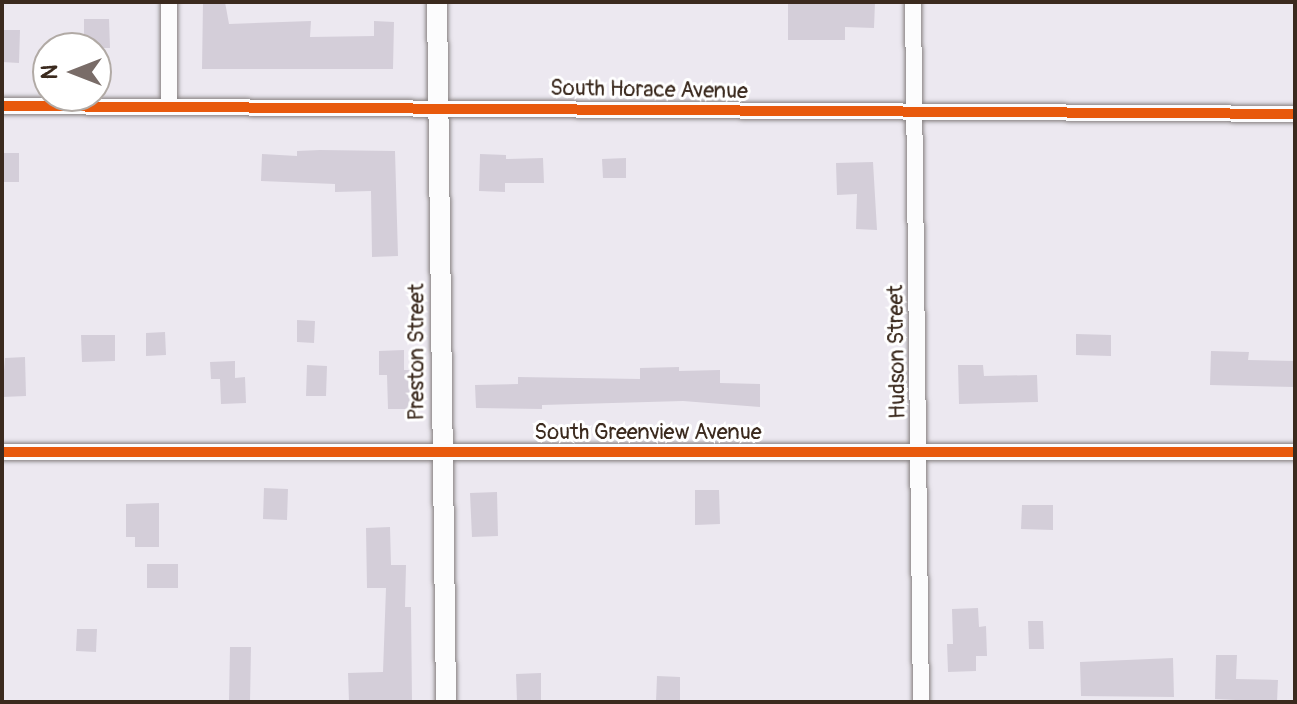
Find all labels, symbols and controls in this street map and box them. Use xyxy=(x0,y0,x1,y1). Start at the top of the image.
north arrow xyxy=(32,32,112,112)
text: N xyxy=(36,65,64,79)
street label: South Horace Avenue xyxy=(550,75,748,105)
street label: Preston Street xyxy=(404,283,430,421)
street label: Hudson Street xyxy=(883,285,911,419)
street label: South Greenview Avenue xyxy=(534,420,762,446)

